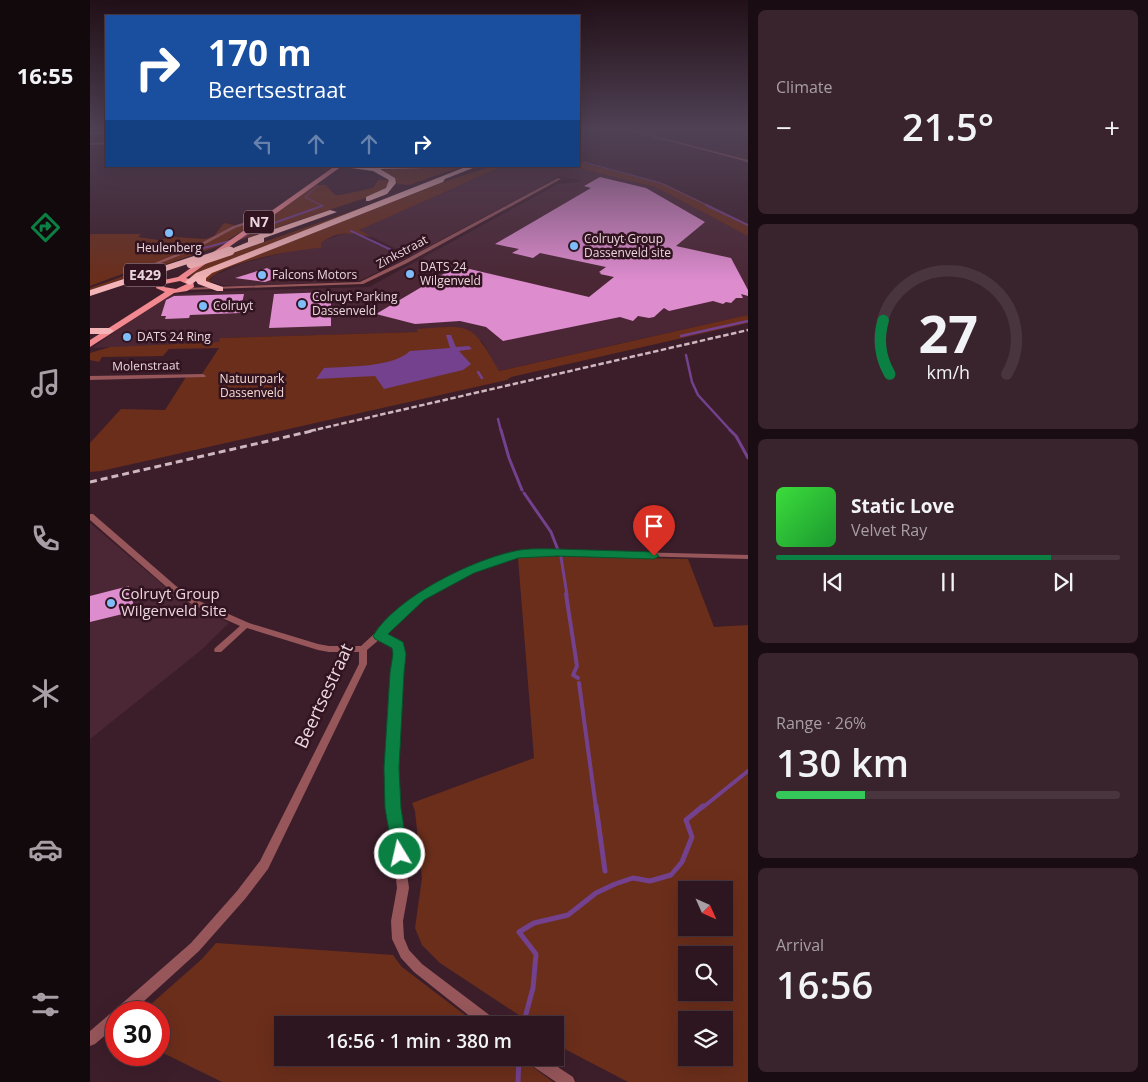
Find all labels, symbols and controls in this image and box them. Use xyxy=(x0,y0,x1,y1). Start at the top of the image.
text: 170 m xyxy=(208,29,312,76)
icon: right xyxy=(125,35,190,100)
text: 16:55 xyxy=(17,60,73,90)
text: Beertsestraat xyxy=(208,74,346,104)
text: Climate xyxy=(776,76,833,98)
text: 21.5° xyxy=(902,100,994,152)
text: − xyxy=(776,108,792,146)
text: + xyxy=(1104,108,1120,146)
icon: left xyxy=(249,130,277,158)
icon: ahead xyxy=(302,130,330,158)
icon: ahead xyxy=(355,130,383,158)
icon: right xyxy=(408,130,436,158)
icon: directions xyxy=(28,210,63,245)
road number: N7 xyxy=(244,210,274,233)
marker: Heulenberg xyxy=(163,227,175,239)
place label: Colruyt Group Dassenveld site xyxy=(584,230,671,261)
street label: Zinkstraat xyxy=(373,231,431,272)
place label: Heulenberg xyxy=(136,239,202,256)
marker: Colruyt Group Dassenveld site xyxy=(568,240,580,252)
place label: DATS 24 Wilgenveld xyxy=(420,258,481,289)
road number: E429 xyxy=(124,264,166,286)
place label: Falcons Motors xyxy=(272,266,357,283)
marker: DATS 24 Wilgenveld xyxy=(404,268,416,280)
marker: Falcons Motors xyxy=(256,269,268,281)
place label: Colruyt Parking Dassenveld xyxy=(312,288,398,319)
place label: Colruyt xyxy=(213,297,253,314)
text: 27 xyxy=(918,297,978,368)
marker: Colruyt Parking Dassenveld xyxy=(296,298,308,310)
marker: Colruyt xyxy=(197,300,209,312)
place label: DATS 24 Ring xyxy=(137,328,211,345)
marker: DATS 24 Ring xyxy=(121,331,133,343)
street label: Molenstraat xyxy=(112,356,180,375)
text: km/h xyxy=(926,360,970,384)
icon: music xyxy=(28,366,63,401)
park label: Natuurpark Dassenveld xyxy=(220,370,285,401)
text: Static Love xyxy=(851,493,954,519)
pin xyxy=(633,505,675,556)
icon: arrive xyxy=(640,512,668,540)
text: Velvet Ray xyxy=(851,519,927,541)
icon: phone xyxy=(28,521,63,556)
icon: previous xyxy=(819,568,847,596)
icon: pause xyxy=(934,568,962,596)
icon: next xyxy=(1049,568,1077,596)
place label: Colruyt Group Wilgenveld Site xyxy=(121,583,227,620)
marker: Colruyt Group Wilgenveld Site xyxy=(105,597,117,609)
street label: Beertsestraat xyxy=(288,639,358,752)
icon: climate xyxy=(28,676,63,711)
text: Range · 26% xyxy=(776,712,866,734)
text: 130 km xyxy=(776,736,909,788)
position arrow xyxy=(373,827,425,879)
icon: car xyxy=(28,832,63,867)
north arrow xyxy=(678,881,732,936)
map controls xyxy=(678,881,733,1066)
text: Arrival xyxy=(776,934,824,956)
button: search xyxy=(678,946,733,1001)
text: 16:56 xyxy=(776,958,873,1010)
icon: filters xyxy=(28,987,63,1022)
speed limit sign: 30 xyxy=(105,1001,170,1066)
button: layers xyxy=(678,1011,733,1066)
text: 16:56 · 1 min · 380 m xyxy=(326,1028,512,1054)

